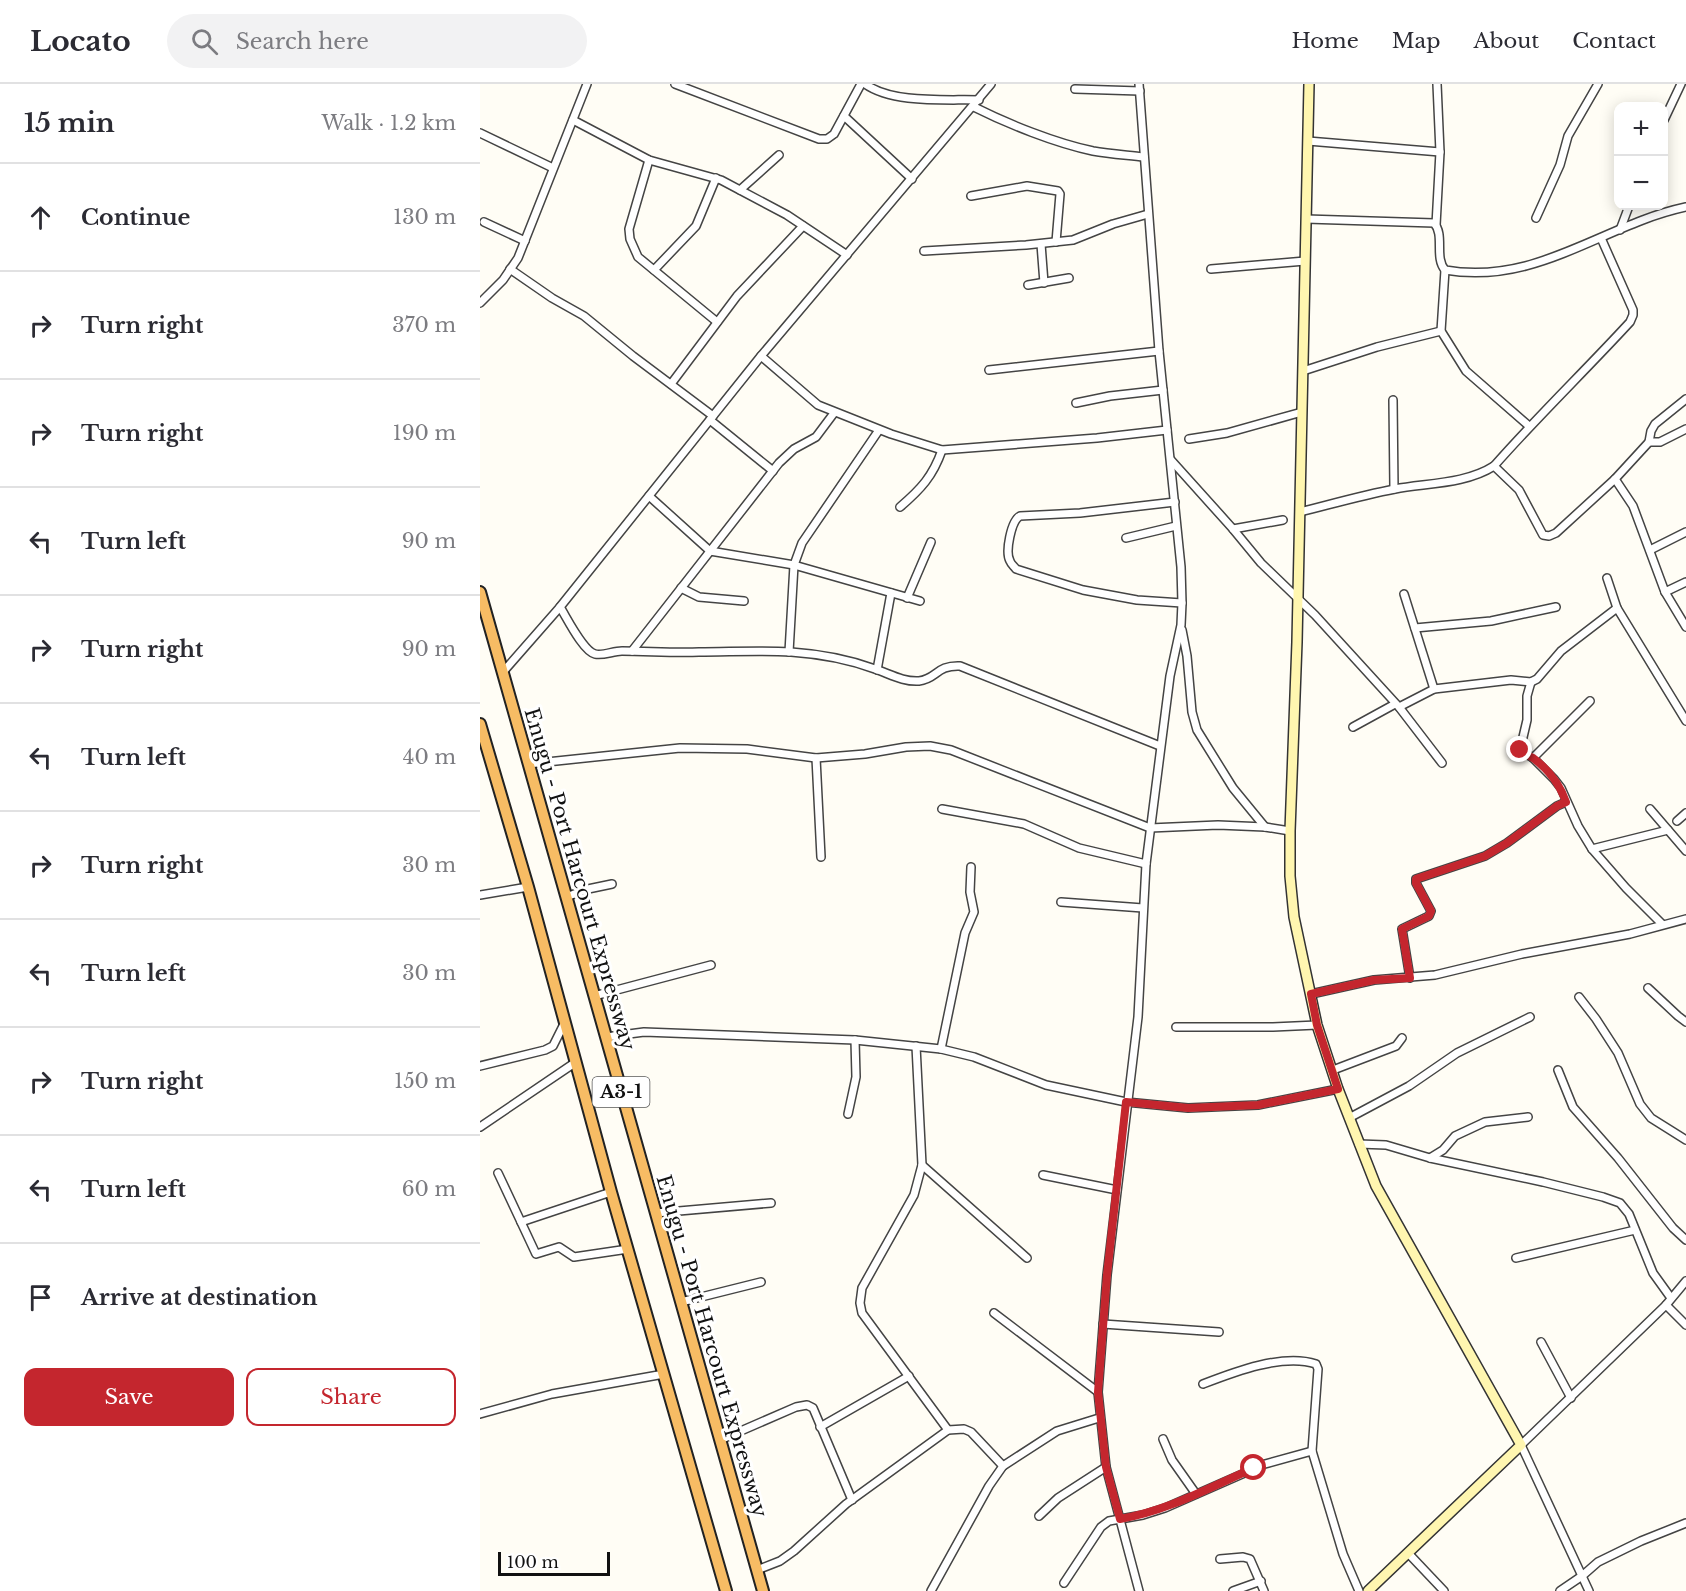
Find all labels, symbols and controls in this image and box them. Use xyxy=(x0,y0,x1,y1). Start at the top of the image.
search box xyxy=(167,14,587,68)
text: Locato xyxy=(30,24,131,59)
icon: search xyxy=(188,25,221,58)
text: Search here xyxy=(236,28,369,55)
text: Home xyxy=(1292,28,1359,54)
text: Map xyxy=(1392,28,1440,54)
text: About xyxy=(1473,28,1539,54)
text: Contact xyxy=(1572,28,1656,54)
map controls xyxy=(1614,102,1668,210)
button: + xyxy=(1614,102,1668,156)
text: 15 min xyxy=(24,107,115,139)
text: Walk · 1.2 km xyxy=(321,111,456,135)
button: − xyxy=(1614,156,1668,210)
icon: ahead xyxy=(24,201,57,234)
text: Continue xyxy=(81,204,190,231)
text: 130 m xyxy=(393,205,456,229)
icon: right xyxy=(24,309,57,342)
text: Turn right xyxy=(81,312,203,339)
text: 370 m xyxy=(392,313,456,337)
icon: right xyxy=(24,417,57,450)
text: Turn right xyxy=(81,420,203,447)
text: 190 m xyxy=(393,421,456,445)
icon: left xyxy=(24,525,57,558)
text: Turn left xyxy=(81,528,186,555)
text: 90 m xyxy=(402,529,456,553)
icon: right xyxy=(24,633,57,666)
text: Turn right xyxy=(81,636,203,663)
text: 90 m xyxy=(402,637,456,661)
street label: Enugu - Port Harcourt Expressway xyxy=(520,705,641,1053)
route end xyxy=(1506,736,1532,762)
icon: left xyxy=(24,741,57,774)
text: Turn left xyxy=(81,744,186,771)
text: 40 m xyxy=(403,745,456,769)
icon: right xyxy=(24,849,57,882)
text: Turn right xyxy=(81,852,203,879)
text: 30 m xyxy=(402,853,456,877)
icon: left xyxy=(24,957,57,990)
text: Turn left xyxy=(81,960,186,987)
text: 30 m xyxy=(402,961,456,985)
icon: right xyxy=(24,1065,57,1098)
text: Turn right xyxy=(81,1068,203,1095)
text: 150 m xyxy=(394,1069,456,1093)
road number: A3-1 xyxy=(592,1077,650,1107)
street label: Enugu - Port Harcourt Expressway xyxy=(652,1172,773,1520)
icon: left xyxy=(24,1173,57,1206)
text: Turn left xyxy=(81,1176,186,1203)
text: 60 m xyxy=(402,1177,456,1201)
icon: arrive xyxy=(24,1281,57,1314)
text: Arrive at destination xyxy=(81,1284,318,1311)
button: Save xyxy=(24,1368,234,1426)
button: Share xyxy=(246,1368,456,1426)
route start xyxy=(1240,1454,1266,1480)
scale bar xyxy=(498,1549,610,1576)
text: 100 m xyxy=(507,1552,559,1572)

